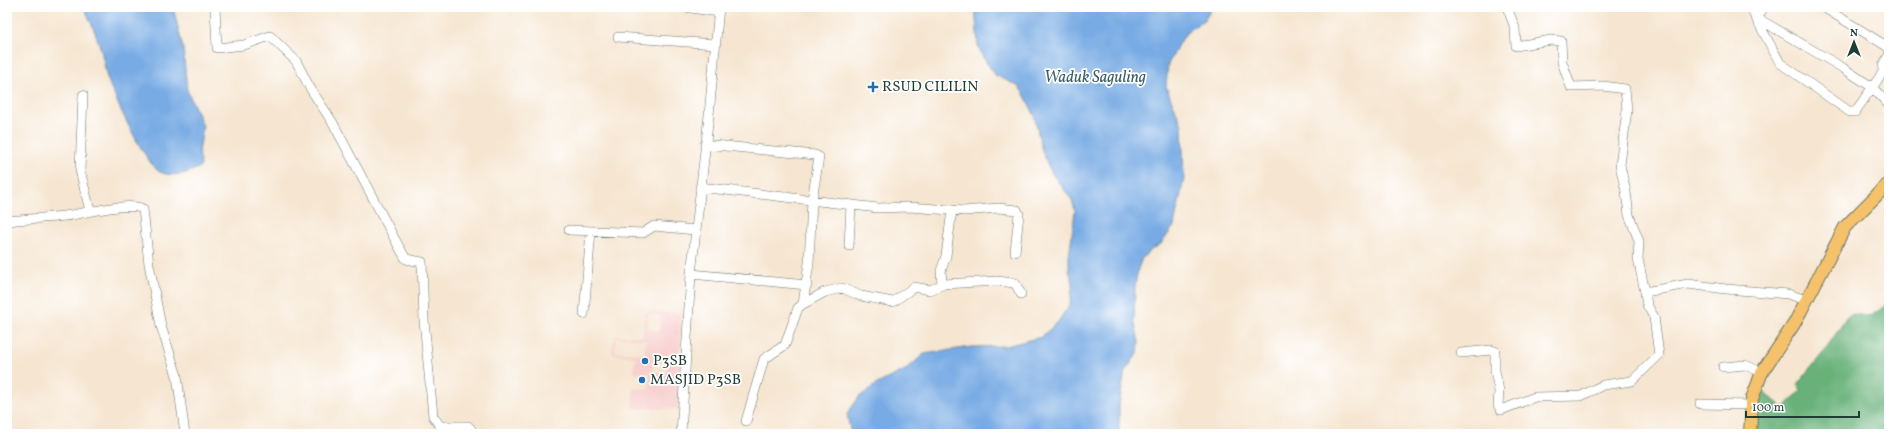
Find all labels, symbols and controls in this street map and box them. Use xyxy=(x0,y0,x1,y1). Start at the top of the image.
north arrow xyxy=(1834,22,1874,62)
text: N xyxy=(1850,26,1858,41)
water label: Waduk Saguling xyxy=(1044,67,1146,89)
place label: RSUD CILILIN xyxy=(882,77,978,98)
marker: RSUD CILILIN xyxy=(867,81,879,93)
place label: P3SB xyxy=(653,351,687,372)
marker: P3SB xyxy=(640,356,650,366)
place label: MASJID P3SB xyxy=(650,370,741,391)
marker: MASJID P3SB xyxy=(637,375,647,385)
scale bar xyxy=(1746,393,1859,419)
text: 100 m xyxy=(1752,400,1785,416)

